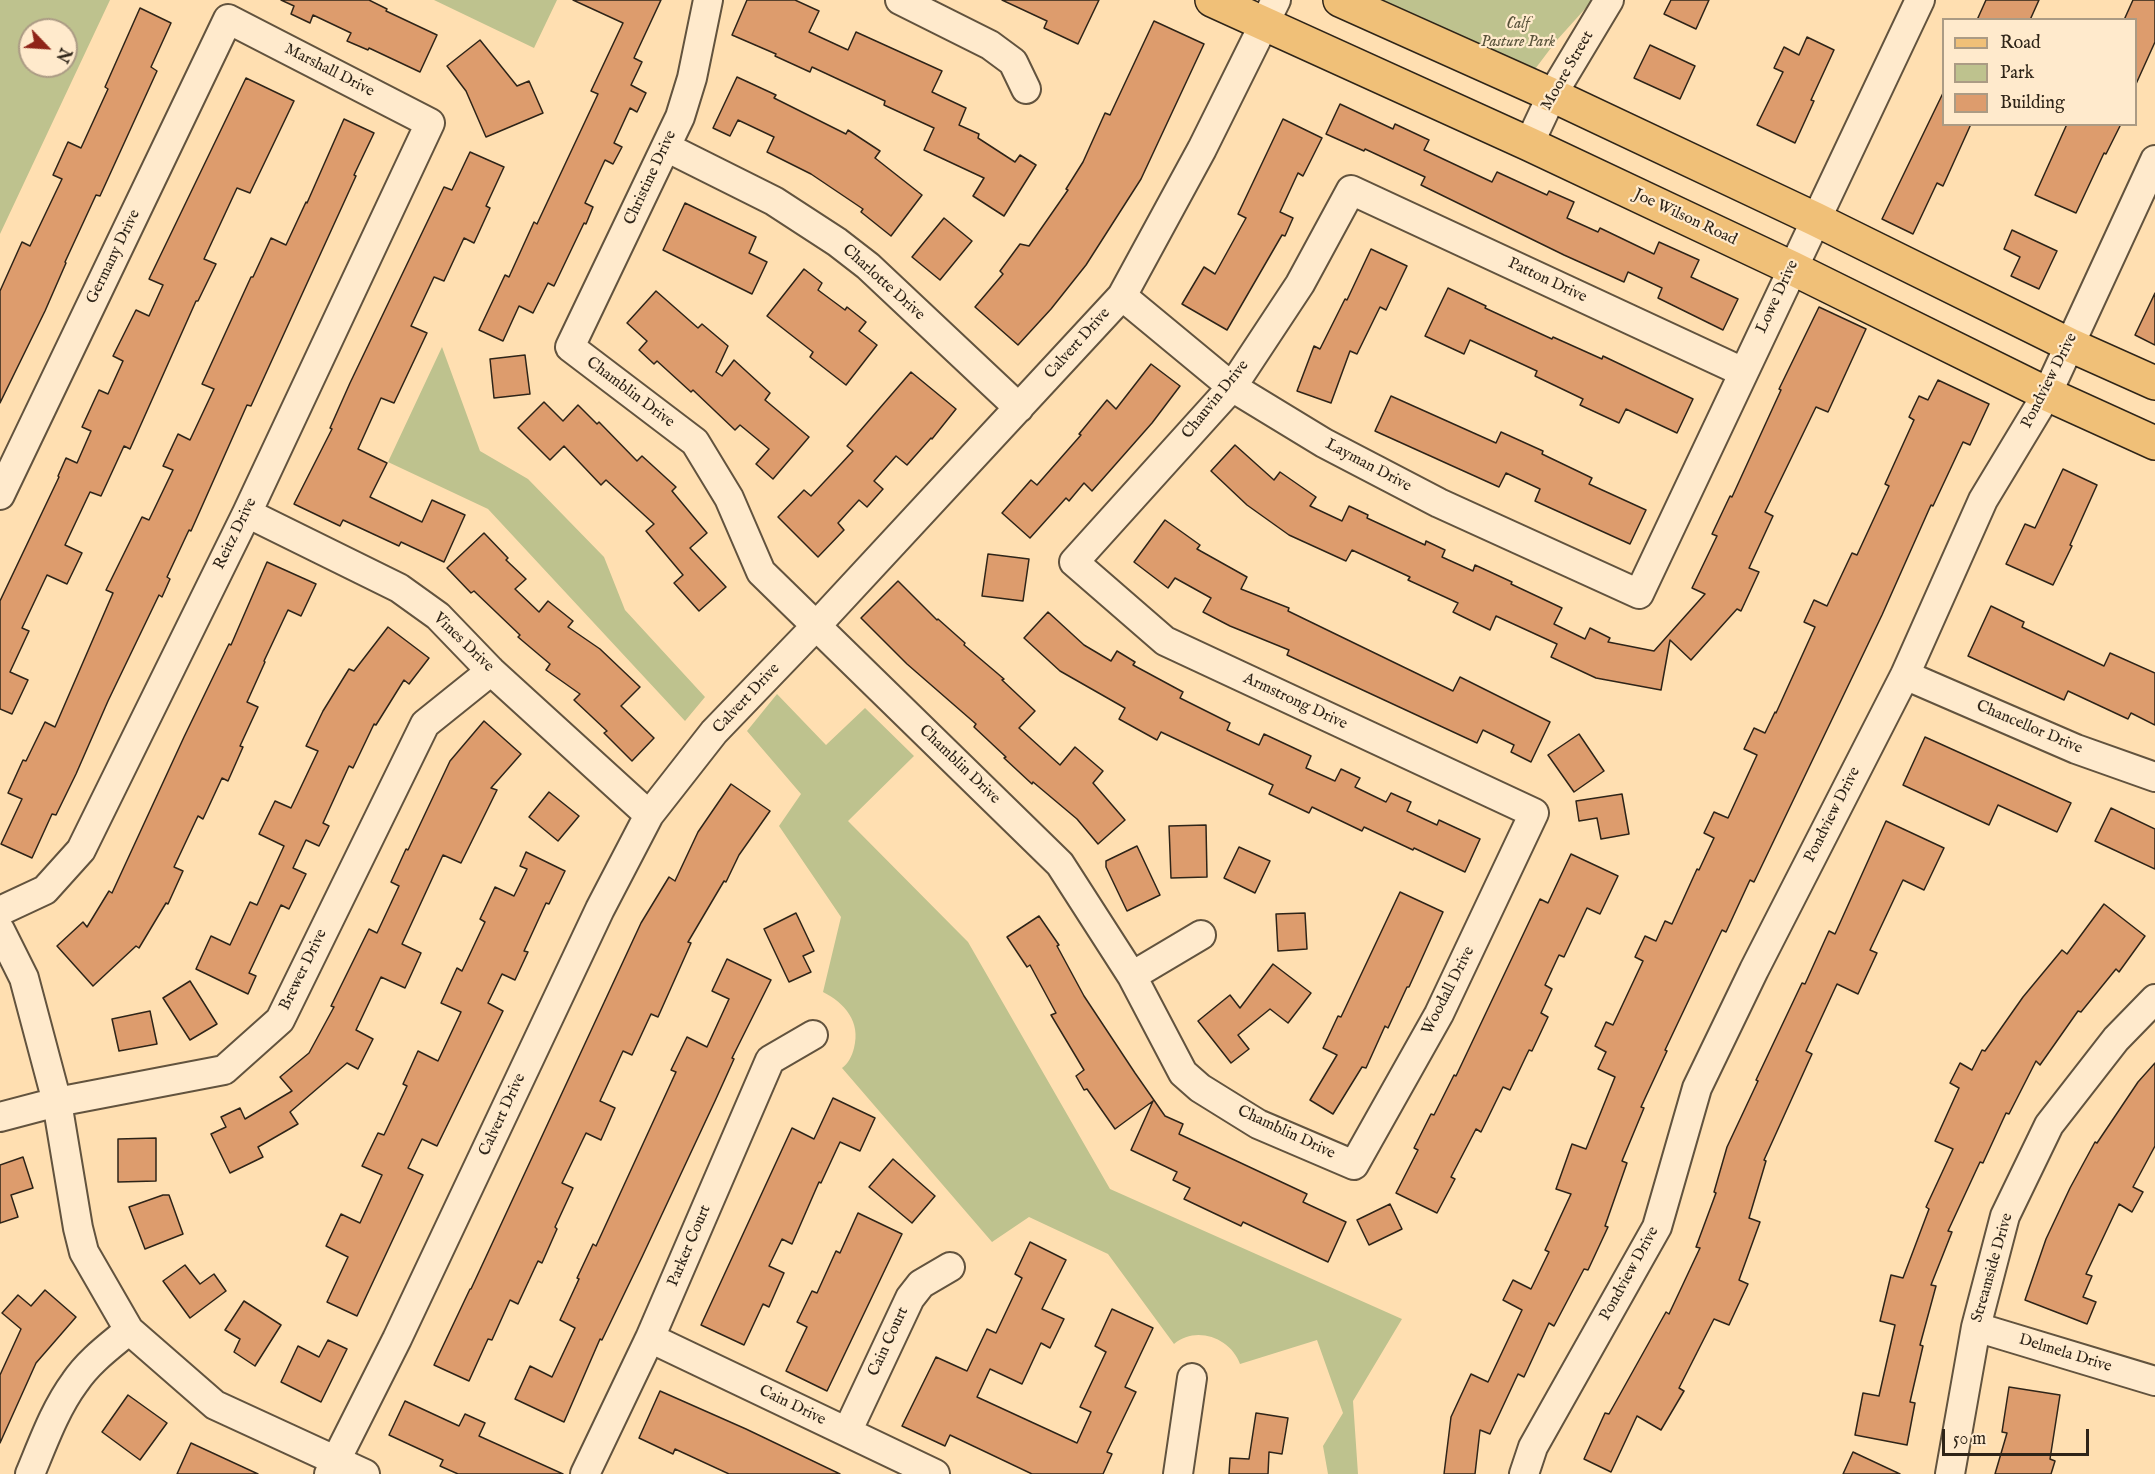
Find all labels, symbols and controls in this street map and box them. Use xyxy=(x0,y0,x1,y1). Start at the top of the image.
park label: Calf Pasture Park xyxy=(1481,15,1555,53)
north arrow xyxy=(18,18,78,78)
legend xyxy=(1942,18,2137,126)
street label: Moore Street xyxy=(1538,28,1598,114)
text: Road xyxy=(2000,32,2041,55)
street label: Marshall Drive xyxy=(281,40,377,102)
text: N xyxy=(51,44,74,65)
text: Park xyxy=(2000,62,2034,85)
text: Building xyxy=(2000,92,2065,115)
street label: Christine Drive xyxy=(621,128,681,228)
street label: Joe Wilson Road xyxy=(1630,186,1740,250)
street label: Germany Drive xyxy=(83,207,145,307)
street label: Charlotte Drive xyxy=(838,241,928,325)
street label: Patton Drive xyxy=(1504,254,1590,308)
street label: Lowe Drive xyxy=(1753,257,1803,337)
street label: Calvert Drive xyxy=(1041,305,1115,383)
street label: Pondview Drive xyxy=(2018,330,2082,432)
street label: Chamblin Drive xyxy=(582,354,678,432)
street label: Chauvin Drive xyxy=(1178,357,1254,443)
street label: Layman Drive xyxy=(1322,435,1414,497)
street label: Reitz Drive xyxy=(210,495,262,573)
street label: Vines Drive xyxy=(429,609,497,677)
street label: Calvert Drive xyxy=(710,660,784,738)
street label: Armstrong Drive xyxy=(1240,670,1350,734)
street label: Chancellor Drive xyxy=(1973,697,2085,759)
street label: Chamblin Drive xyxy=(914,721,1004,809)
street label: Pondview Drive xyxy=(1801,764,1865,866)
street label: Brewer Drive xyxy=(276,926,332,1014)
street label: Woodall Drive xyxy=(1419,944,1479,1038)
street label: Calvert Drive xyxy=(475,1071,531,1159)
street label: Chamblin Drive xyxy=(1234,1102,1338,1164)
street label: Parker Court xyxy=(664,1202,716,1290)
street label: Streamside Drive xyxy=(1968,1211,2018,1325)
street label: Pondview Drive xyxy=(1596,1224,1664,1324)
street label: Cain Court xyxy=(865,1304,913,1380)
street label: Delmela Drive xyxy=(2016,1331,2114,1377)
street label: Cain Drive xyxy=(755,1382,829,1430)
scale bar xyxy=(1945,1417,2092,1455)
text: 50 m xyxy=(1953,1428,1986,1451)

